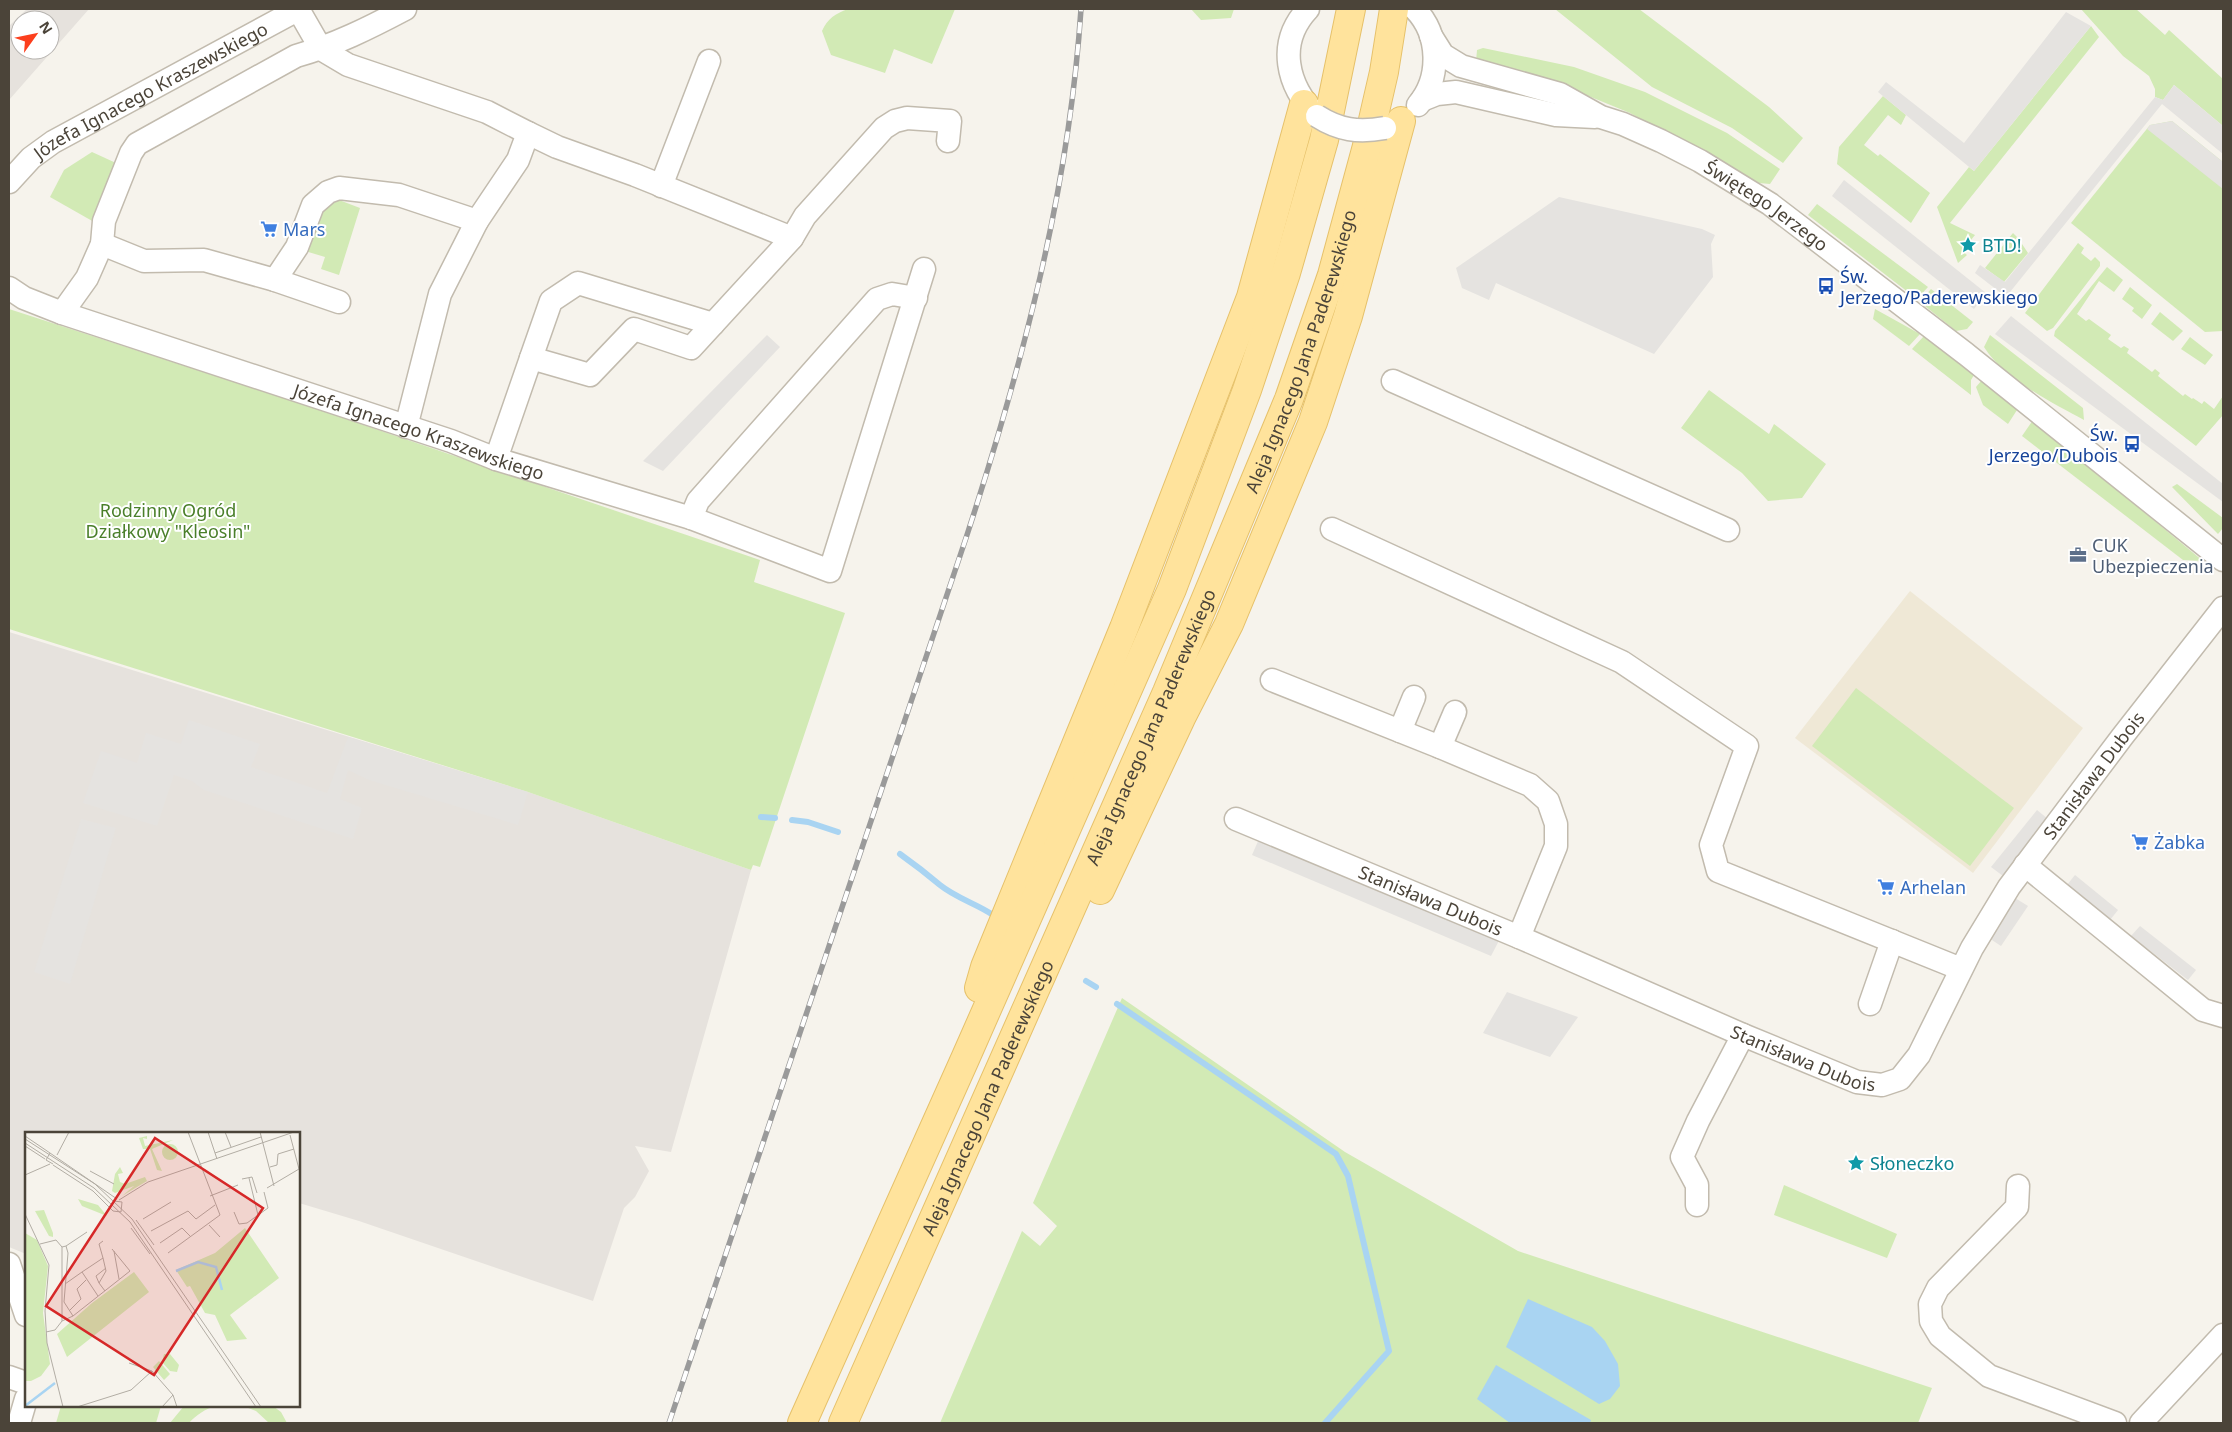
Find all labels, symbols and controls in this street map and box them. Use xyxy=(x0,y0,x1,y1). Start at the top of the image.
north arrow xyxy=(10,10,60,60)
street label: Józefa Ignacego Kraszewskiego xyxy=(27,16,272,166)
text: N xyxy=(35,18,57,38)
street label: Świętego Jerzego xyxy=(1700,155,1833,256)
street label: Aleja Ignacego Jana Paderewskiego xyxy=(1239,207,1361,496)
place label: Mars xyxy=(283,217,325,241)
supermarket icon: Mars xyxy=(259,219,279,239)
place label: BTD! xyxy=(1982,233,2022,257)
place icon: BTD! xyxy=(1958,235,1978,255)
place label: Św. Jerzego/Paderewskiego xyxy=(1838,264,2038,309)
bus stop icon: Św. Jerzego/Paderewskiego xyxy=(1816,276,1836,296)
street label: Józefa Ignacego Kraszewskiego xyxy=(288,377,547,485)
place label: Św. Jerzego/Dubois xyxy=(1987,422,2118,467)
bus stop icon: Św. Jerzego/Dubois xyxy=(2122,434,2142,454)
park label: Rodzinny Ogród Działkowy "Kleosin" xyxy=(86,498,250,543)
place label: CUK Ubezpieczenia xyxy=(2092,533,2214,578)
office icon: CUK Ubezpieczenia xyxy=(2068,545,2088,565)
street label: Aleja Ignacego Jana Paderewskiego xyxy=(1080,585,1221,869)
street label: Stanisława Dubois xyxy=(2037,707,2150,844)
place label: Żabka xyxy=(2154,830,2205,854)
supermarket icon: Żabka xyxy=(2130,832,2150,852)
street label: Stanisława Dubois xyxy=(1355,859,1507,941)
place label: Arhelan xyxy=(1900,875,1966,899)
supermarket icon: Arhelan xyxy=(1876,877,1896,897)
street label: Aleja Ignacego Jana Paderewskiego xyxy=(916,956,1059,1239)
street label: Stanisława Dubois xyxy=(1727,1019,1877,1096)
inset map xyxy=(25,1132,300,1407)
place label: Słoneczko xyxy=(1870,1151,1954,1175)
place icon: Słoneczko xyxy=(1846,1153,1866,1173)

